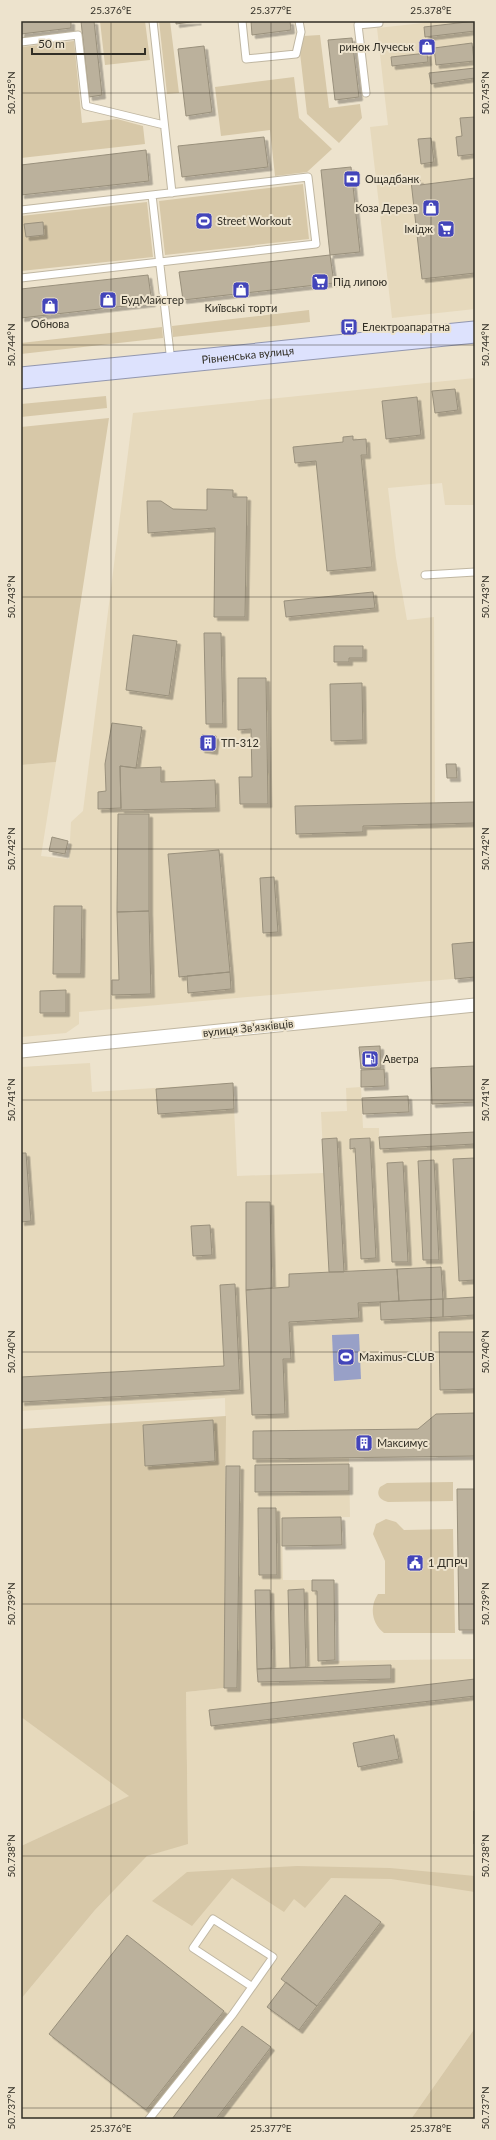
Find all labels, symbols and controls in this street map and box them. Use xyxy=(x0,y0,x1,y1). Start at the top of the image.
text: 25.376°E xyxy=(90,4,132,16)
text: 25.377°E xyxy=(250,4,292,16)
text: 25.378°E xyxy=(410,4,452,16)
scale bar xyxy=(32,30,145,56)
text: 50 m xyxy=(38,36,65,51)
shop icon: ринок Лучеськ xyxy=(417,37,437,57)
place label: ринок Лучеськ xyxy=(339,40,414,53)
text: 50.745°N xyxy=(5,71,17,115)
text: 50.745°N xyxy=(479,71,491,115)
bank icon: Ощадбанк xyxy=(342,169,362,189)
place label: Ощадбанк xyxy=(365,172,419,185)
shop icon: Коза Дереза xyxy=(421,198,441,218)
place label: Коза Дереза xyxy=(355,201,418,214)
sports icon: Street Workout xyxy=(194,211,214,231)
place label: Street Workout xyxy=(217,214,291,227)
supermarket icon: Імідж xyxy=(436,219,456,239)
place label: Імідж xyxy=(404,222,433,235)
supermarket icon: Під липою xyxy=(310,272,330,292)
place label: Під липою xyxy=(333,275,387,288)
shop icon: Київські торти xyxy=(231,280,251,300)
shop icon: БудМайстер xyxy=(98,290,118,310)
place label: БудМайстер xyxy=(121,293,184,306)
shop icon: Обнова xyxy=(40,296,60,316)
place label: Київські торти xyxy=(205,301,277,314)
place label: Обнова xyxy=(31,317,69,330)
bus stop icon: Електроапаратна xyxy=(339,317,359,337)
place label: Електроапаратна xyxy=(362,320,450,333)
text: 50.744°N xyxy=(5,323,17,367)
text: 50.744°N xyxy=(479,323,491,367)
street label: Рівненська вулиця xyxy=(201,343,295,366)
text: 50.743°N xyxy=(5,575,17,619)
text: 50.743°N xyxy=(479,575,491,619)
building icon: ТП-312 xyxy=(198,733,218,753)
place label: ТП-312 xyxy=(221,736,259,749)
text: 50.742°N xyxy=(5,827,17,871)
text: 50.742°N xyxy=(479,827,491,871)
street label: вулиця Звʼязківців xyxy=(202,1016,294,1039)
fuel station icon: Аветра xyxy=(360,1049,380,1069)
place label: Аветра xyxy=(383,1052,419,1065)
text: 50.741°N xyxy=(5,1078,17,1122)
text: 50.741°N xyxy=(479,1078,491,1122)
text: 50.740°N xyxy=(5,1330,17,1374)
text: 50.740°N xyxy=(479,1330,491,1374)
sports icon: Maximus-CLUB xyxy=(336,1347,356,1367)
place label: Maximus-CLUB xyxy=(359,1350,435,1363)
building icon: Максимус xyxy=(354,1433,374,1453)
place label: Максимус xyxy=(377,1436,428,1449)
public building icon: 1 ДПРЧ xyxy=(405,1553,425,1573)
place label: 1 ДПРЧ xyxy=(428,1556,468,1569)
text: 50.739°N xyxy=(5,1582,17,1626)
text: 50.739°N xyxy=(479,1582,491,1626)
text: 50.738°N xyxy=(5,1834,17,1878)
text: 50.738°N xyxy=(479,1834,491,1878)
text: 50.737°N xyxy=(5,2086,17,2130)
text: 50.737°N xyxy=(479,2086,491,2130)
text: 25.376°E xyxy=(90,2122,132,2134)
text: 25.377°E xyxy=(250,2122,292,2134)
text: 25.378°E xyxy=(410,2122,452,2134)

